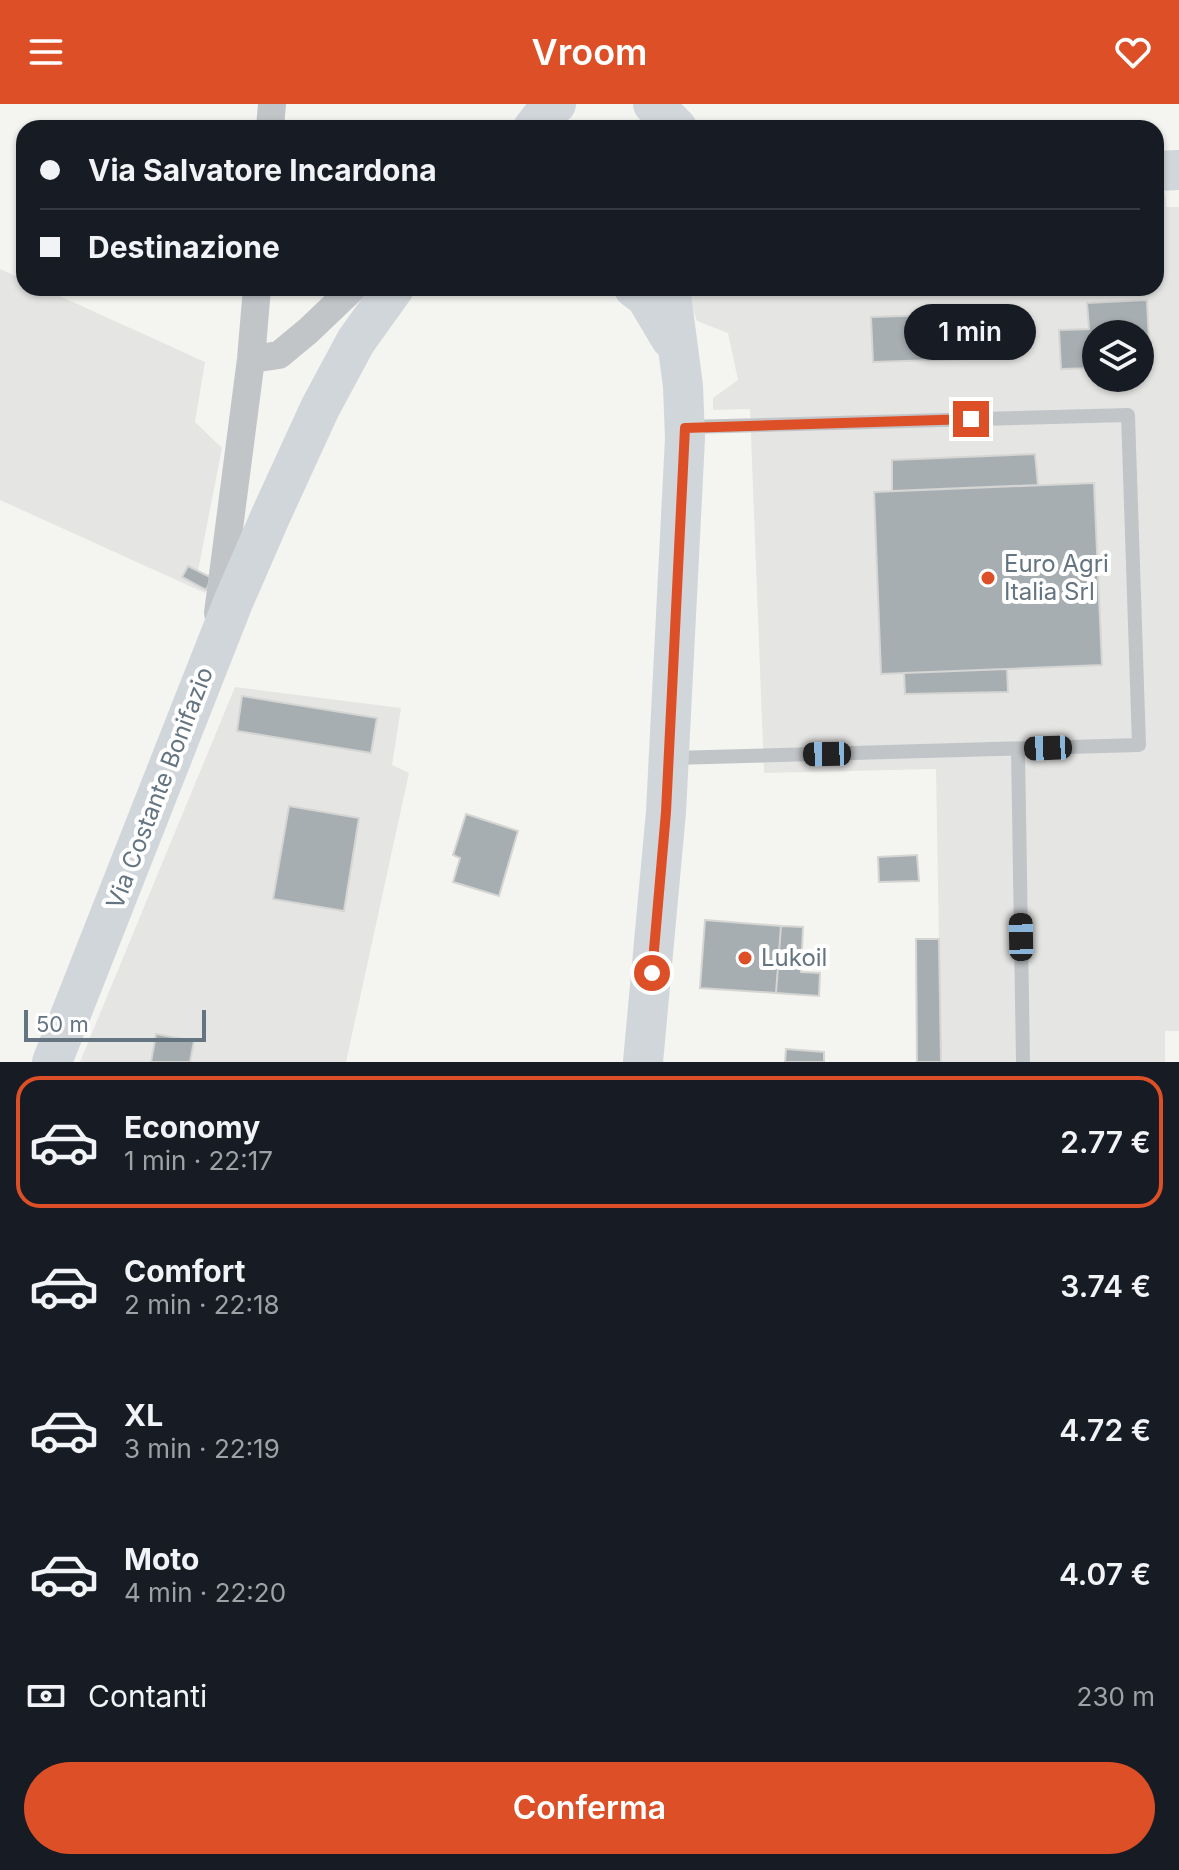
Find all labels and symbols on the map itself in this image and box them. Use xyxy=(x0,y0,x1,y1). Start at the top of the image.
callout: 1 min xyxy=(905,303,1037,359)
route end xyxy=(953,401,989,437)
place label: Euro Agri Italia Srl xyxy=(1004,549,1109,606)
marker: Euro Agri Italia Srl xyxy=(979,569,997,587)
street label: Via Costante Bonifazio xyxy=(100,663,219,913)
car xyxy=(1024,735,1072,761)
car xyxy=(803,742,851,766)
car xyxy=(1009,913,1033,961)
place label: Lukoil xyxy=(761,943,827,972)
marker: Lukoil xyxy=(736,949,754,967)
route start xyxy=(634,955,670,991)
scale bar xyxy=(24,1006,206,1042)

